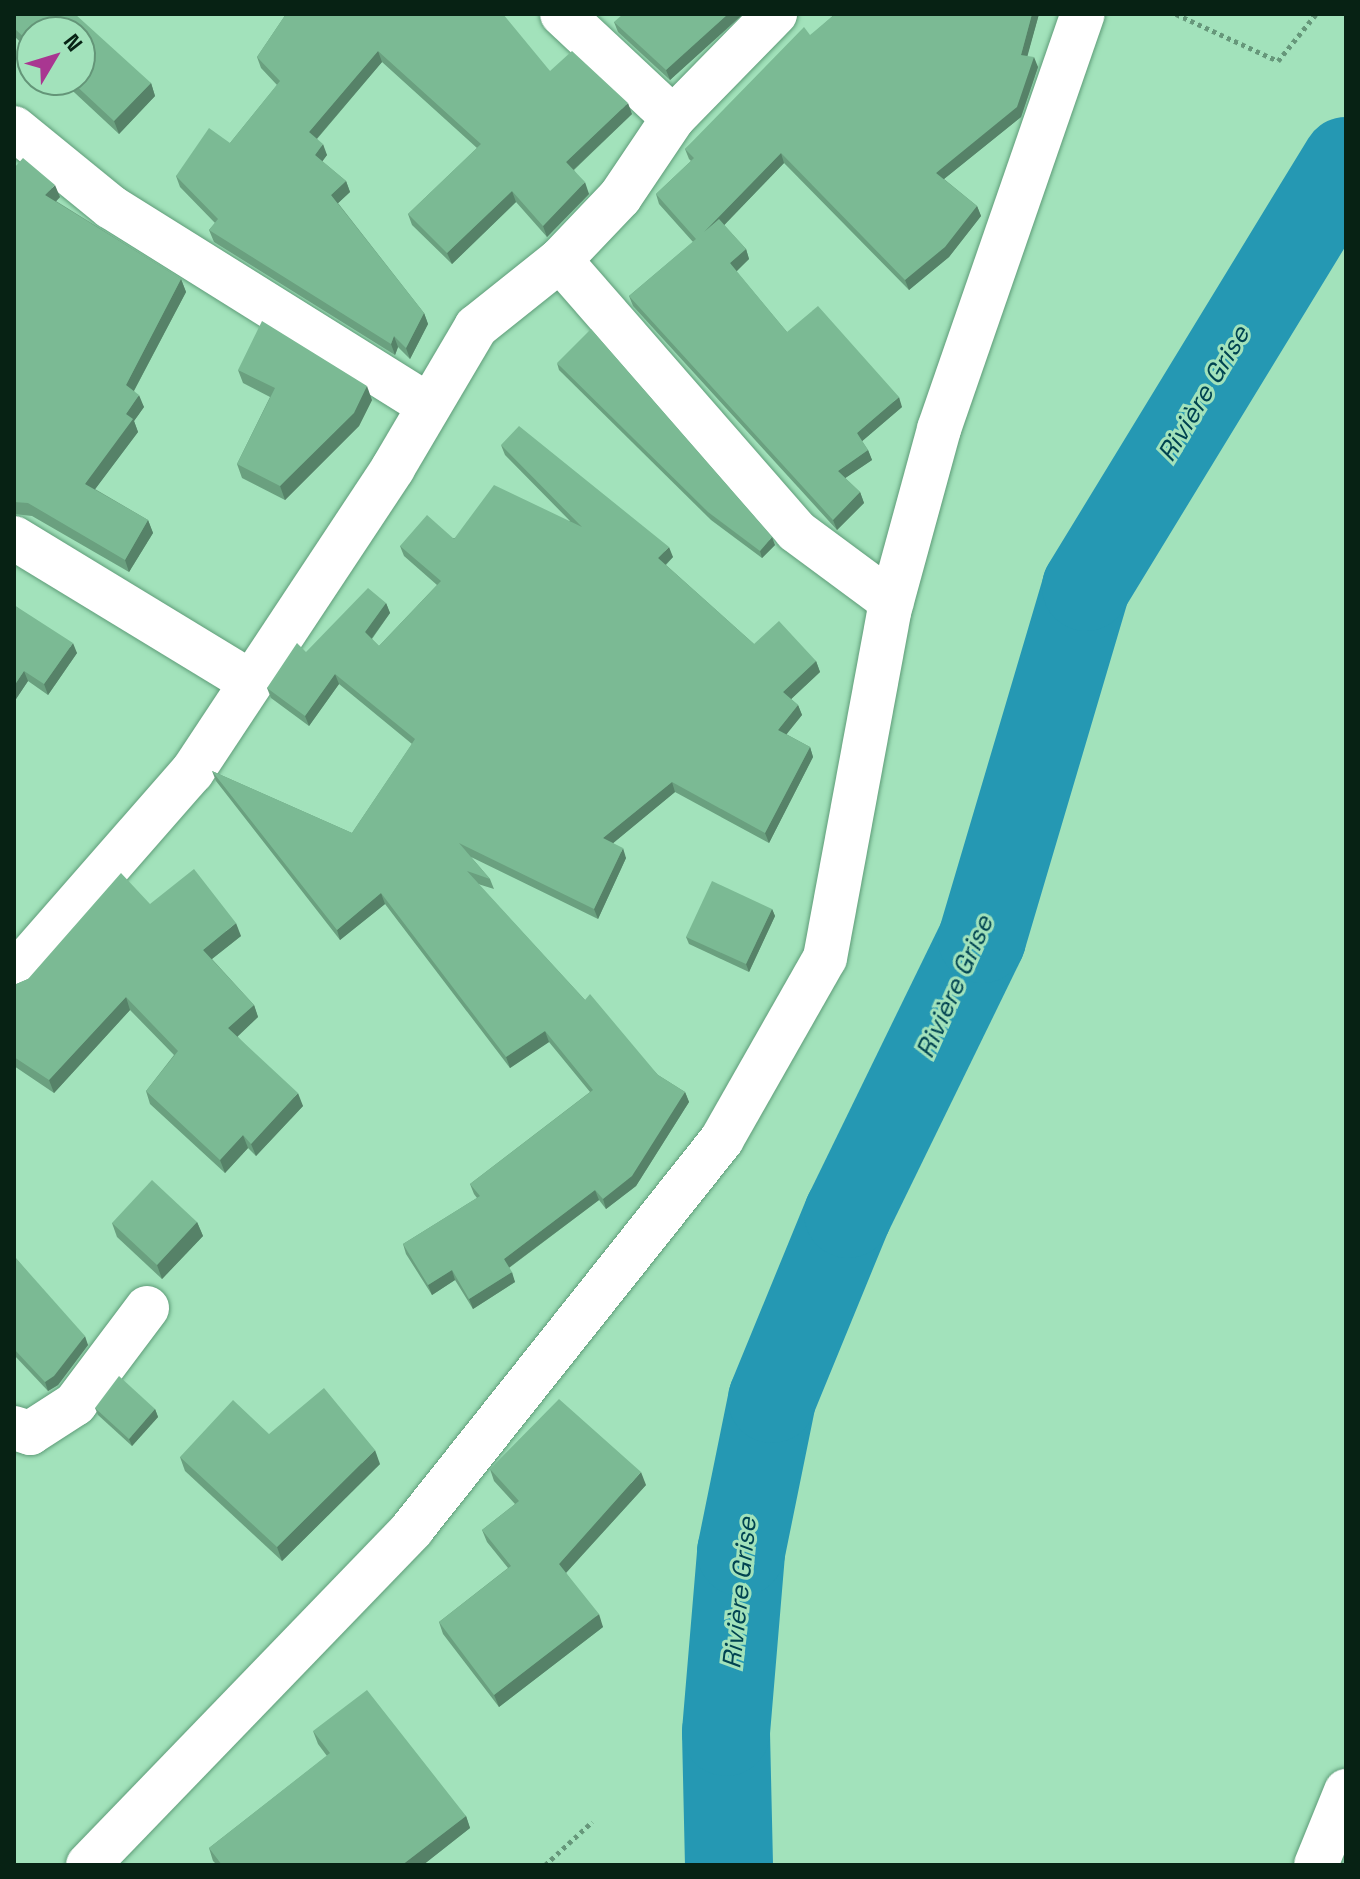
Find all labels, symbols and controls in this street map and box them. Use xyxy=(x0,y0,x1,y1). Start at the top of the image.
north arrow xyxy=(16,16,96,96)
text: N xyxy=(58,28,89,57)
water label: Rivière Grise xyxy=(1151,321,1257,467)
water label: Rivière Grise xyxy=(910,911,1000,1063)
water label: Rivière Grise xyxy=(717,1516,763,1670)

